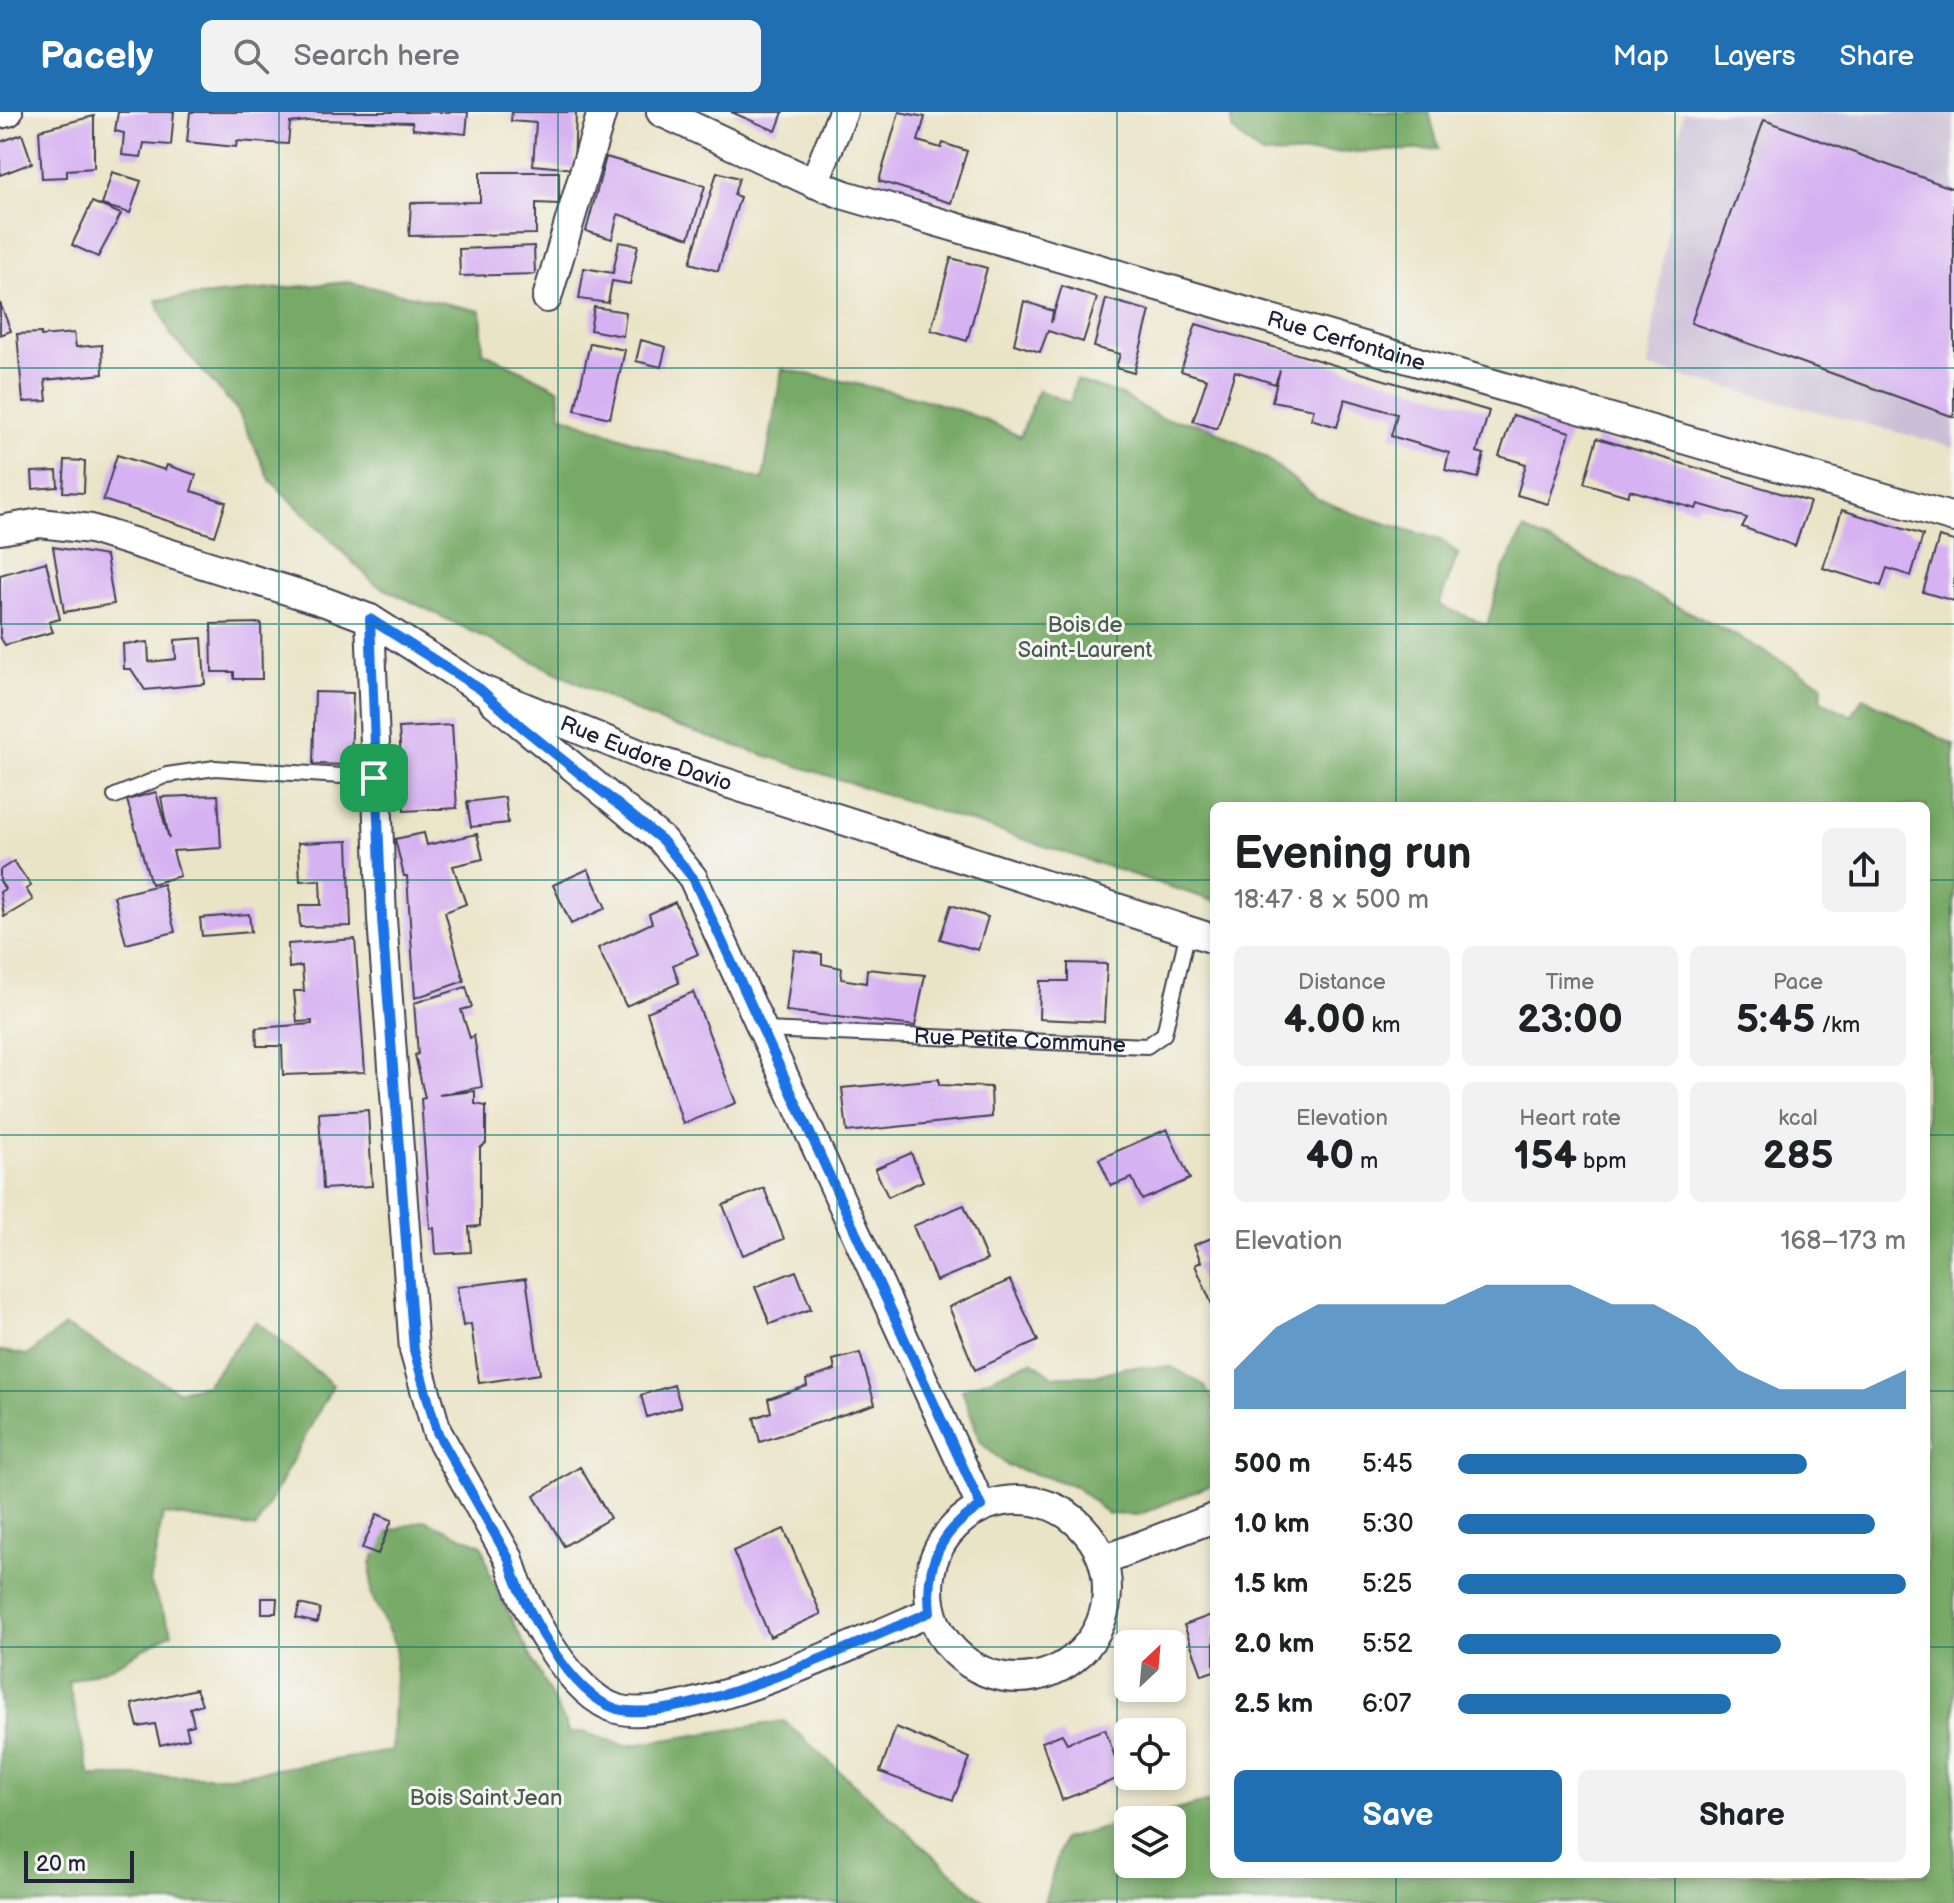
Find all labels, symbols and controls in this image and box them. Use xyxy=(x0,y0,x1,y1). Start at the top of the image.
search box xyxy=(201,20,761,92)
text: Pacely xyxy=(40,34,153,79)
icon: search xyxy=(229,34,273,78)
text: Search here xyxy=(293,38,460,74)
text: Map xyxy=(1613,40,1669,73)
text: Layers xyxy=(1713,40,1796,73)
text: Share xyxy=(1840,40,1914,73)
street label: Rue Cerfontaine xyxy=(1264,305,1429,377)
park label: Bois de Saint-Laurent xyxy=(1018,612,1153,664)
street label: Rue Eudore Davio xyxy=(556,710,735,797)
pin xyxy=(340,744,408,812)
icon: arrive xyxy=(352,756,396,800)
text: Evening run xyxy=(1234,828,1471,881)
button: share xyxy=(1822,828,1906,912)
text: 18:47 · 8 × 500 m xyxy=(1234,885,1429,916)
text: Distance xyxy=(1298,969,1386,996)
text: Time xyxy=(1546,969,1594,996)
text: Pace xyxy=(1773,969,1823,996)
text: 4.00 xyxy=(1283,996,1366,1044)
text: 23:00 xyxy=(1517,996,1623,1044)
text: 5:45 xyxy=(1736,996,1815,1044)
text: km xyxy=(1366,1012,1401,1039)
text: /km xyxy=(1815,1012,1860,1039)
street label: Rue Petite Commune xyxy=(913,1023,1126,1059)
text: Elevation xyxy=(1296,1105,1388,1132)
text: Heart rate xyxy=(1519,1105,1621,1132)
text: kcal xyxy=(1778,1105,1818,1132)
text: 40 xyxy=(1306,1132,1354,1180)
text: 154 xyxy=(1514,1132,1577,1180)
text: 285 xyxy=(1762,1132,1834,1180)
text: m xyxy=(1354,1148,1378,1175)
text: bpm xyxy=(1577,1148,1626,1175)
text: Elevation xyxy=(1234,1226,1342,1257)
text: 168–173 m xyxy=(1780,1226,1906,1257)
text: 500 m xyxy=(1234,1449,1311,1480)
text: 5:45 xyxy=(1362,1449,1413,1480)
text: 1.0 km xyxy=(1234,1509,1310,1540)
text: 5:30 xyxy=(1362,1509,1413,1540)
text: 1.5 km xyxy=(1234,1569,1309,1600)
text: 5:25 xyxy=(1362,1569,1412,1600)
text: 2.0 km xyxy=(1234,1629,1314,1660)
text: 5:52 xyxy=(1362,1629,1412,1660)
north arrow xyxy=(1114,1630,1186,1702)
map controls xyxy=(1114,1630,1186,1878)
text: 2.5 km xyxy=(1234,1689,1313,1720)
text: 6:07 xyxy=(1362,1689,1411,1720)
button: locate xyxy=(1114,1718,1186,1790)
button: Save xyxy=(1234,1770,1562,1862)
button: Share xyxy=(1578,1770,1906,1862)
park label: Bois Saint Jean xyxy=(410,1785,562,1812)
button: layers xyxy=(1114,1806,1186,1878)
scale bar xyxy=(24,1847,134,1883)
text: 20 m xyxy=(36,1851,86,1878)

